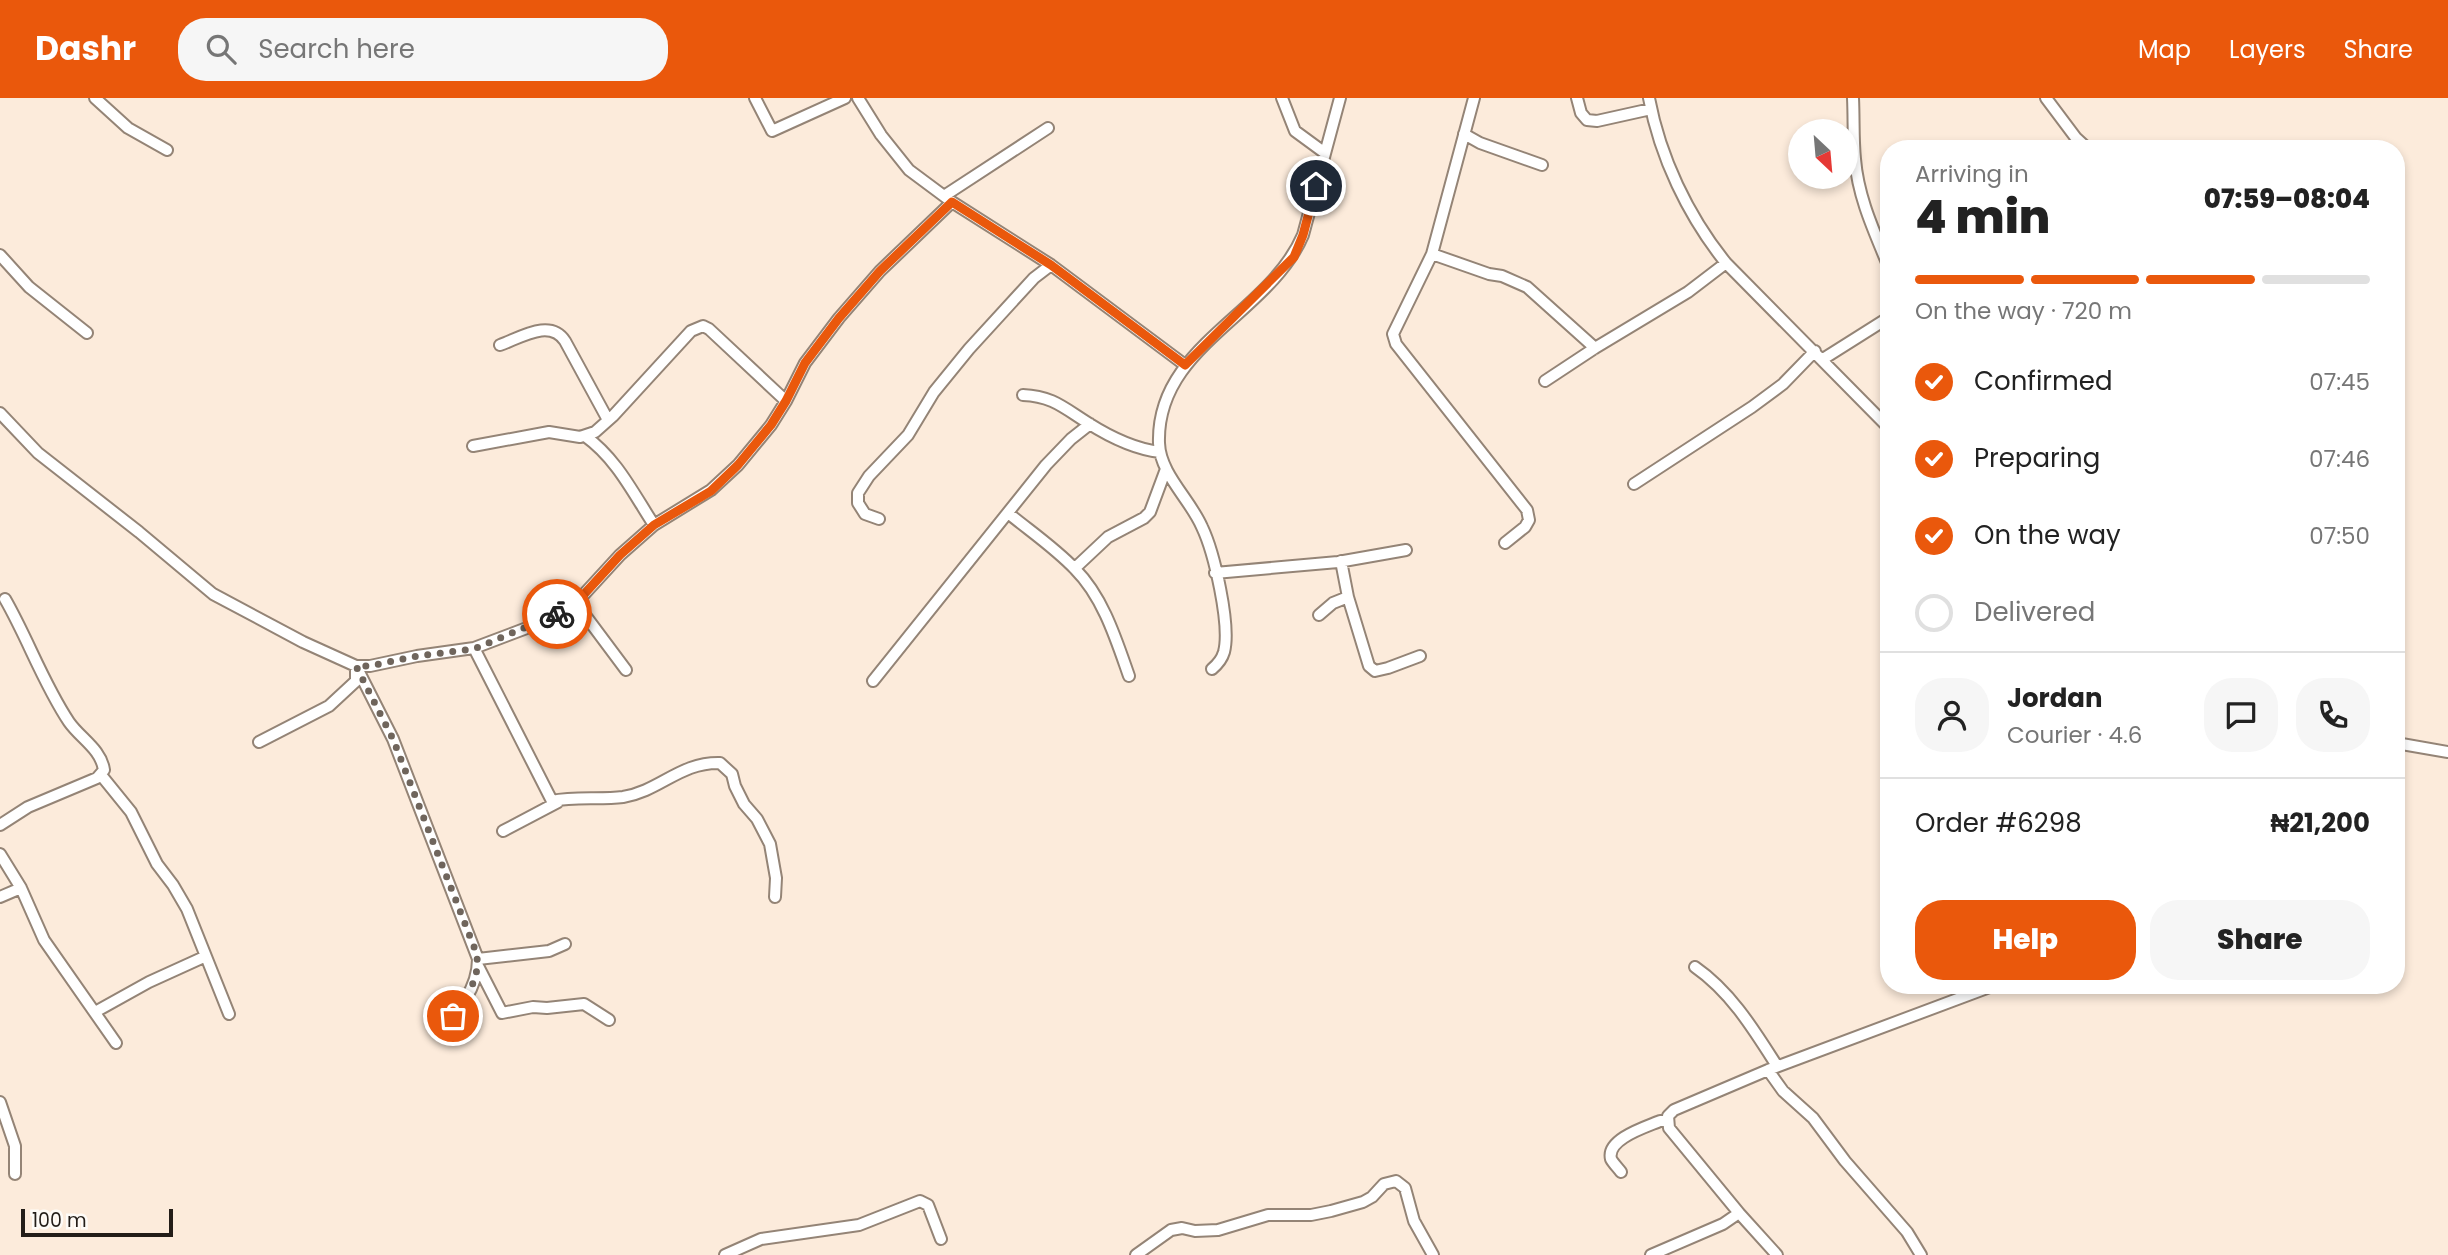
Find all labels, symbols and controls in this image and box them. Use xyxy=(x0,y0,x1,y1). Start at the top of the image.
search box xyxy=(178,18,668,81)
text: Dashr xyxy=(35,25,136,72)
icon: search xyxy=(202,30,240,68)
text: Search here xyxy=(258,31,415,67)
text: Map xyxy=(2138,33,2191,66)
text: Layers xyxy=(2229,33,2305,66)
text: Share xyxy=(2343,33,2413,66)
north arrow xyxy=(1788,119,1858,189)
map controls xyxy=(1788,119,1858,189)
pin xyxy=(1286,156,1346,216)
text: Arriving in xyxy=(1915,158,2029,190)
icon: home xyxy=(1297,167,1335,205)
text: 07:59–08:04 xyxy=(2204,181,2370,217)
text: 4 min xyxy=(1915,185,2050,249)
text: On the way · 720 m xyxy=(1915,295,2132,327)
icon: check xyxy=(1915,363,1953,401)
text: Confirmed xyxy=(1974,363,2112,399)
text: 07:45 xyxy=(2309,366,2370,398)
icon: check xyxy=(1915,440,1953,478)
text: Preparing xyxy=(1974,440,2100,476)
text: 07:46 xyxy=(2309,443,2370,475)
icon: check xyxy=(1915,517,1953,555)
text: On the way xyxy=(1974,517,2121,553)
text: 07:50 xyxy=(2309,520,2370,552)
courier xyxy=(522,579,592,649)
text: Delivered xyxy=(1974,594,2095,630)
icon: bike xyxy=(538,595,576,633)
button: person xyxy=(1915,678,1989,752)
button: chat xyxy=(2204,678,2278,752)
button: phone xyxy=(2296,678,2370,752)
text: Jordan xyxy=(2007,680,2103,716)
text: Courier · 4.6 xyxy=(2007,719,2142,751)
text: Order #6298 xyxy=(1915,805,2082,841)
text: ₦21,200 xyxy=(2270,805,2370,841)
button: Help xyxy=(1915,900,2136,980)
button: Share xyxy=(2150,900,2370,980)
pin xyxy=(423,986,483,1046)
icon: bag xyxy=(434,997,472,1035)
scale bar xyxy=(21,1206,173,1238)
text: 100 m xyxy=(32,1207,87,1234)

